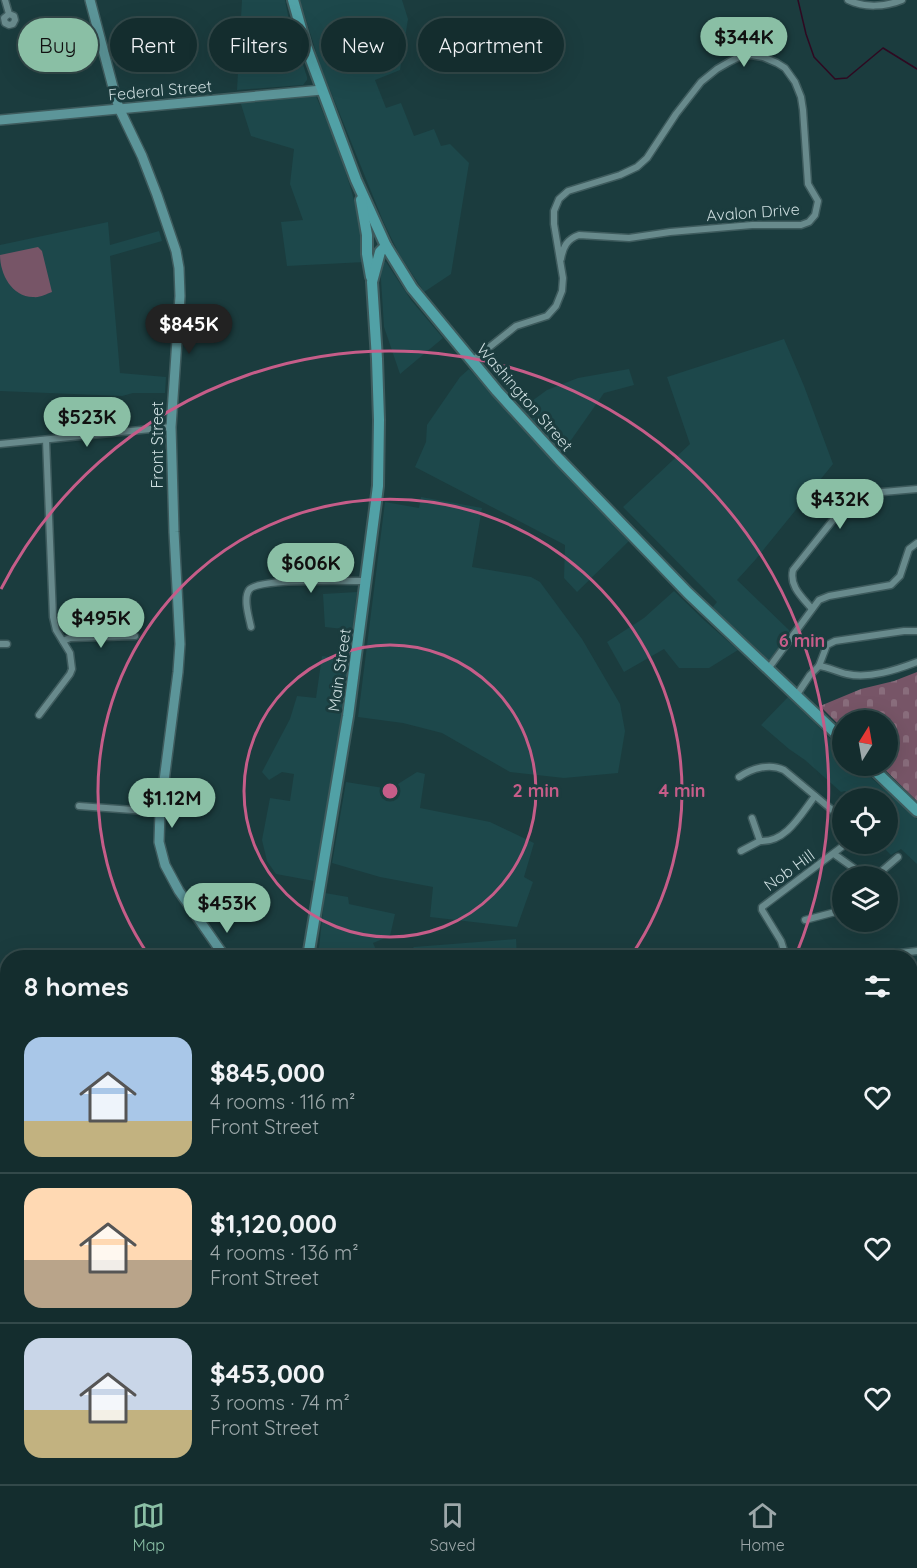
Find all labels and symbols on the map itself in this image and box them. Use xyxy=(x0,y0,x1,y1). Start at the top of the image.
pin: $344K xyxy=(702,17,786,68)
street label: Federal Street xyxy=(107,76,213,104)
street label: Avalon Drive xyxy=(706,199,800,225)
pin: $845K xyxy=(147,304,231,355)
street label: Washington Street xyxy=(473,339,577,455)
pin: $523K xyxy=(45,397,129,448)
street label: Front Street xyxy=(147,401,167,489)
pin: $432K xyxy=(798,479,882,530)
pin: $606K xyxy=(269,543,353,594)
pin: $495K xyxy=(59,598,143,649)
street label: Main Street xyxy=(323,627,355,713)
text: 6 min xyxy=(779,629,825,652)
north arrow xyxy=(832,710,898,776)
pin: $1.12M xyxy=(123,778,221,829)
text: 2 min xyxy=(513,779,559,802)
text: 4 min xyxy=(658,779,706,802)
centre of rings xyxy=(380,781,400,801)
street label: Nob Hill xyxy=(760,845,818,895)
pin: $453K xyxy=(185,883,269,934)

